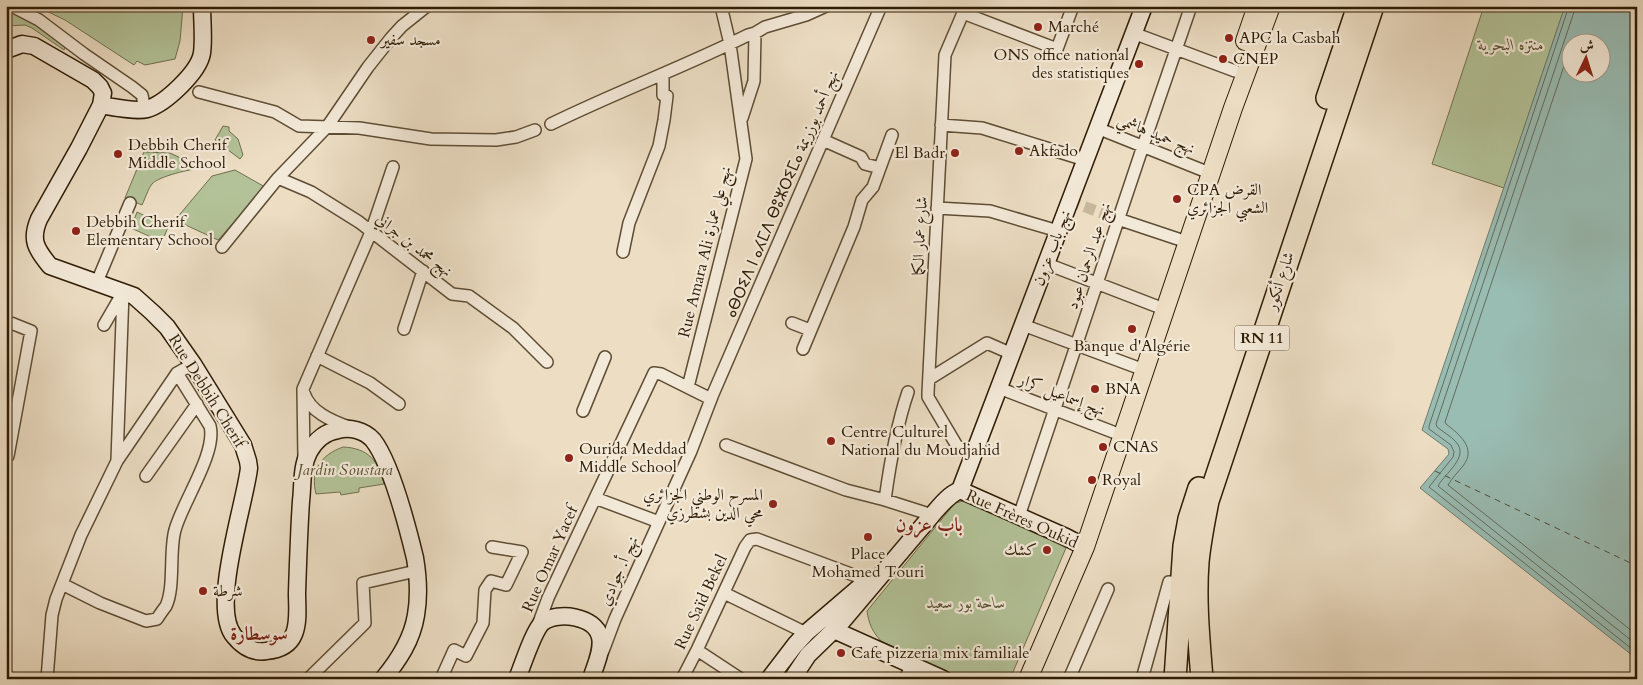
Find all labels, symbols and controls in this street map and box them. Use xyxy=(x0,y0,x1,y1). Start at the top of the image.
place label: Marché xyxy=(1048,16,1099,38)
marker: Marché xyxy=(1032,21,1044,33)
place label: APC la Casbah xyxy=(1239,27,1341,49)
place label: مسجد سفير xyxy=(379,29,441,51)
marker: APC la Casbah xyxy=(1223,32,1235,44)
north arrow xyxy=(1560,32,1610,82)
marker: مسجد سفير xyxy=(365,34,377,46)
park label: منتزه البحرية xyxy=(1476,34,1544,56)
text: ش xyxy=(1579,36,1595,55)
place label: ONS office national des statistiques xyxy=(994,44,1129,84)
place label: CNEP xyxy=(1233,48,1278,70)
marker: CNEP xyxy=(1217,53,1229,65)
marker: ONS office national des statistiques xyxy=(1133,58,1145,70)
street label: ⴰⴱⵔⵉⴷ ⵏ ⴰⵃⵎⴷ ⴱⵓⵣⵔⵉⵎⴰ نهج أحمد بوزريمة xyxy=(719,67,847,322)
street label: نهج حميد هاشمي xyxy=(1112,108,1198,163)
place label: Debbih Cherif Middle School xyxy=(128,134,230,174)
place label: Akfado xyxy=(1029,140,1078,162)
place label: El Badr xyxy=(895,142,945,164)
marker: Akfado xyxy=(1013,145,1025,157)
marker: El Badr xyxy=(949,147,961,159)
marker: Debbih Cherif Middle School xyxy=(112,148,124,160)
street label: Rue Amara Ali نهج علي عمارة xyxy=(673,164,741,341)
place label: CPA القرض الشعبي الجزائري xyxy=(1187,179,1268,223)
marker: CPA القرض الشعبي الجزائري xyxy=(1171,193,1183,205)
street label: شارع عمار الكما xyxy=(907,196,935,276)
street label: نهج عبد الرحمان عبود xyxy=(1061,200,1119,313)
street label: نهج باب عزون xyxy=(1027,207,1079,290)
street label: نهج محمد بن جراني xyxy=(369,208,457,284)
place label: Debbih Cherif Elementary School xyxy=(86,211,213,251)
marker: Debbih Cherif Elementary School xyxy=(70,225,82,237)
street label: شارع أنكور xyxy=(1259,249,1302,316)
marker: Banque d'Algérie xyxy=(1126,323,1138,335)
road number: RN 11 xyxy=(1234,326,1290,350)
street label: Rue Debbih Cherif xyxy=(163,330,252,455)
place label: Banque d'Algérie xyxy=(1073,335,1191,357)
street label: نهج إسماعيل كرار xyxy=(1013,368,1108,424)
place label: BNA xyxy=(1105,378,1142,400)
marker: BNA xyxy=(1089,383,1101,395)
place label: Centre Culturel National du Moudjahid xyxy=(841,421,1000,461)
marker: Centre Culturel National du Moudjahid xyxy=(825,435,837,447)
place label: CNAS xyxy=(1113,436,1158,458)
place label: Ourida Meddad Middle School xyxy=(579,438,687,478)
marker: CNAS xyxy=(1097,441,1109,453)
marker: Ourida Meddad Middle School xyxy=(563,452,575,464)
park label: Jardin Soustara xyxy=(293,459,393,481)
place label: Royal xyxy=(1102,469,1141,491)
marker: Royal xyxy=(1086,474,1098,486)
place label: المسرح الوطني الجزائري محي الدين بشطرزي xyxy=(643,484,763,528)
street label: Rue Frères Oukid xyxy=(962,484,1082,554)
marker: المسرح الوطني الجزائري محي الدين بشطرزي xyxy=(767,498,779,510)
street label: Rue Omar Yacef xyxy=(517,500,585,616)
district label: باب عزون xyxy=(895,512,963,538)
marker: Place Mohamed Touri xyxy=(862,531,874,543)
street label: نهج أ. جوادي xyxy=(593,532,647,611)
place label: كشك xyxy=(1004,539,1037,561)
place label: Place Mohamed Touri xyxy=(812,543,925,583)
marker: كشك xyxy=(1041,544,1053,556)
street label: Rue Saïd Bekel xyxy=(669,551,733,653)
place label: شرطة xyxy=(213,580,243,602)
marker: شرطة xyxy=(197,585,209,597)
park label: ساحة بور سعيد xyxy=(927,592,1005,614)
district label: سوسطارة xyxy=(230,621,288,647)
place label: Cafe pizzeria mix familiale xyxy=(851,642,1030,664)
marker: Cafe pizzeria mix familiale xyxy=(835,647,847,659)

